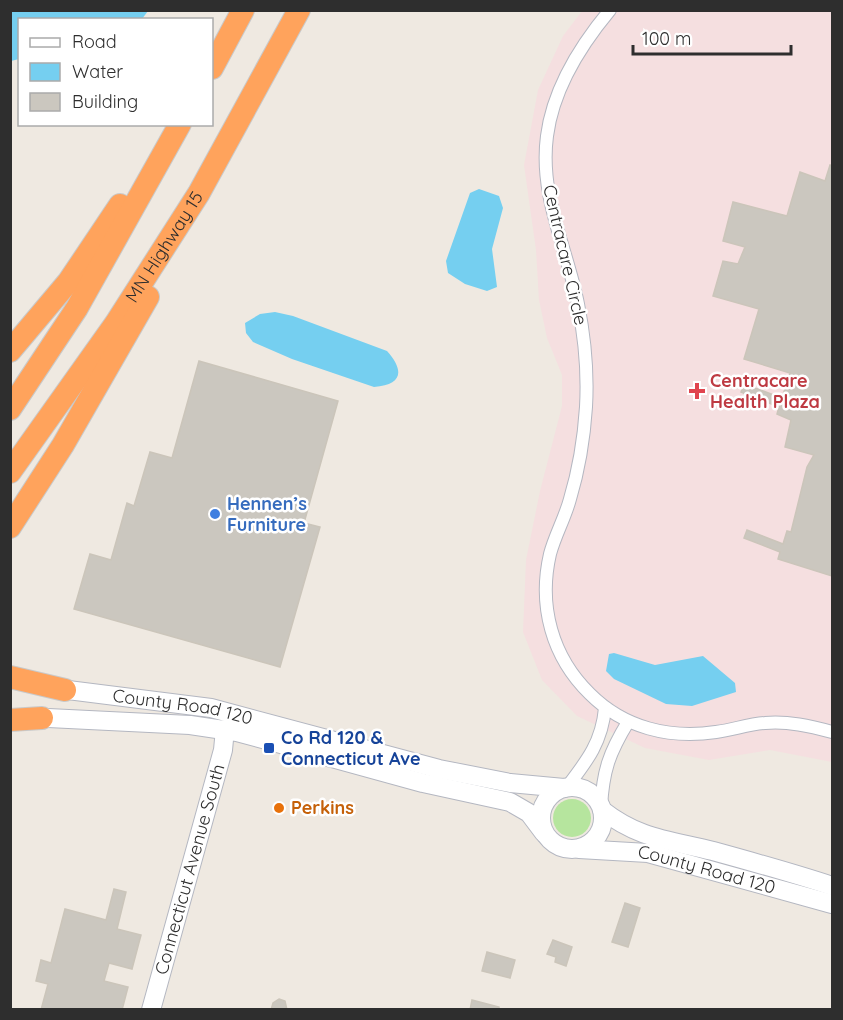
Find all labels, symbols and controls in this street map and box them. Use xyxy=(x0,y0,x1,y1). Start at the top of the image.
legend xyxy=(18,18,213,126)
scale bar xyxy=(633,18,790,56)
text: 100 m xyxy=(642,27,691,50)
text: Road xyxy=(72,30,117,53)
text: Water xyxy=(72,60,123,83)
text: Building xyxy=(72,90,138,113)
street label: Centracare Circle xyxy=(538,182,593,327)
street label: MN Highway 15 xyxy=(120,187,208,307)
place label: Centracare Health Plaza xyxy=(710,369,820,413)
marker: Centracare Health Plaza xyxy=(688,382,706,400)
place label: Hennen’s Furniture xyxy=(227,492,307,536)
marker: Hennen’s Furniture xyxy=(208,507,222,521)
street label: County Road 120 xyxy=(111,684,255,730)
place label: Co Rd 120 & Connecticut Ave xyxy=(281,726,421,770)
marker: Co Rd 120 & Connecticut Ave xyxy=(262,741,276,755)
street label: Connecticut Avenue South xyxy=(149,761,230,977)
place label: Perkins xyxy=(291,796,354,819)
marker: Perkins xyxy=(272,801,286,815)
street label: County Road 120 xyxy=(637,840,778,899)

